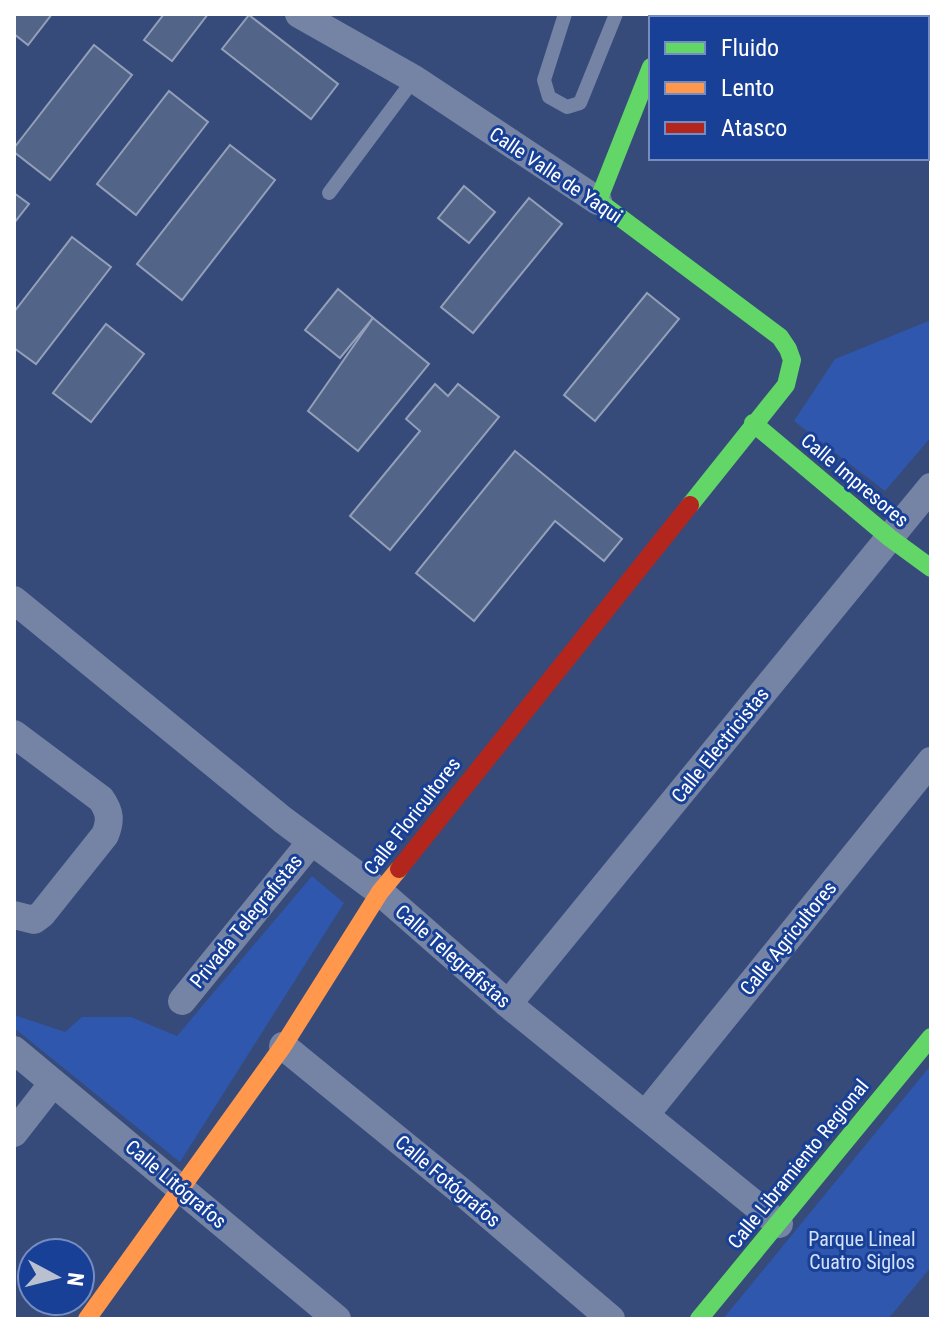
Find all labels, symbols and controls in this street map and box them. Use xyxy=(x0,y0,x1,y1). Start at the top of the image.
legend xyxy=(649,16,929,160)
text: Fluido xyxy=(721,34,779,62)
text: Lento xyxy=(721,74,774,102)
text: Atasco xyxy=(721,114,787,142)
street label: Calle Valle de Yaqui xyxy=(485,122,627,228)
street label: Calle Impresores xyxy=(796,428,914,532)
street label: Calle Electricistas xyxy=(666,683,774,807)
street label: Calle Floricultores xyxy=(359,752,465,880)
street label: Privada Telegrafistas xyxy=(185,849,307,993)
street label: Calle Agricultores xyxy=(735,876,841,1000)
street label: Calle Telegrafistas xyxy=(390,899,516,1013)
street label: Calle Libramiento Regional xyxy=(722,1075,874,1253)
street label: Calle Fotógrafos xyxy=(391,1130,505,1232)
street label: Calle Litógrafos xyxy=(121,1135,231,1233)
park label: Parque Lineal Cuatro Siglos xyxy=(808,1227,916,1274)
north arrow xyxy=(16,1237,96,1317)
text: N xyxy=(62,1271,89,1288)

